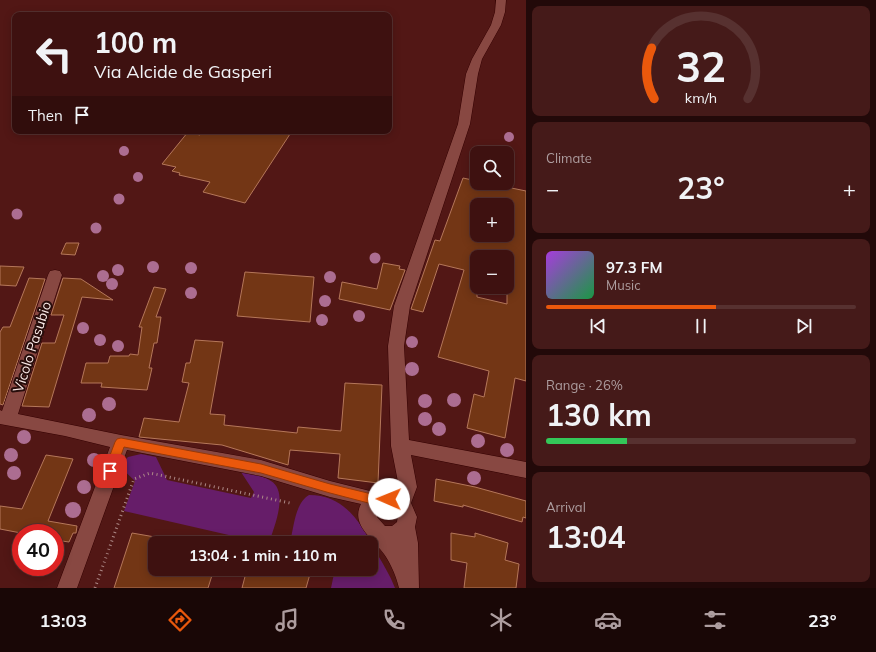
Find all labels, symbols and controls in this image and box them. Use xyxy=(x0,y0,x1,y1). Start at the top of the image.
text: 100 m xyxy=(94,25,177,60)
icon: left xyxy=(28,28,80,80)
text: 32 xyxy=(676,40,726,92)
text: Via Alcide de Gasperi xyxy=(94,60,272,83)
text: km/h xyxy=(685,89,717,107)
icon: arrive xyxy=(71,104,93,126)
text: Then xyxy=(28,106,63,125)
map controls xyxy=(470,146,514,294)
button: search xyxy=(470,146,514,190)
text: Climate xyxy=(546,150,592,166)
text: 23° xyxy=(677,169,725,207)
text: − xyxy=(546,175,559,203)
text: + xyxy=(843,175,856,203)
button: + xyxy=(470,198,514,242)
button: − xyxy=(470,250,514,294)
text: 97.3 FM xyxy=(606,258,662,277)
text: Music xyxy=(606,277,641,293)
street label: Vicolo Pasubio xyxy=(9,299,55,395)
icon: previous xyxy=(587,315,609,337)
icon: pause xyxy=(690,315,712,337)
icon: next xyxy=(793,315,815,337)
text: Range · 26% xyxy=(546,377,623,393)
text: 130 km xyxy=(546,396,652,434)
pin xyxy=(93,454,127,488)
icon: arrive xyxy=(99,460,121,482)
position arrow xyxy=(368,478,410,520)
text: Arrival xyxy=(546,499,586,515)
text: 13:04 xyxy=(546,518,625,556)
speed limit sign: 40 xyxy=(12,524,64,576)
text: 13:04 · 1 min · 110 m xyxy=(189,546,337,565)
icon: directions xyxy=(166,606,194,634)
icon: music xyxy=(273,606,301,634)
icon: phone xyxy=(380,606,408,634)
icon: climate xyxy=(487,606,515,634)
icon: car xyxy=(594,606,622,634)
icon: filters xyxy=(701,606,729,634)
text: 13:03 xyxy=(39,609,87,632)
text: 23° xyxy=(808,609,836,632)

